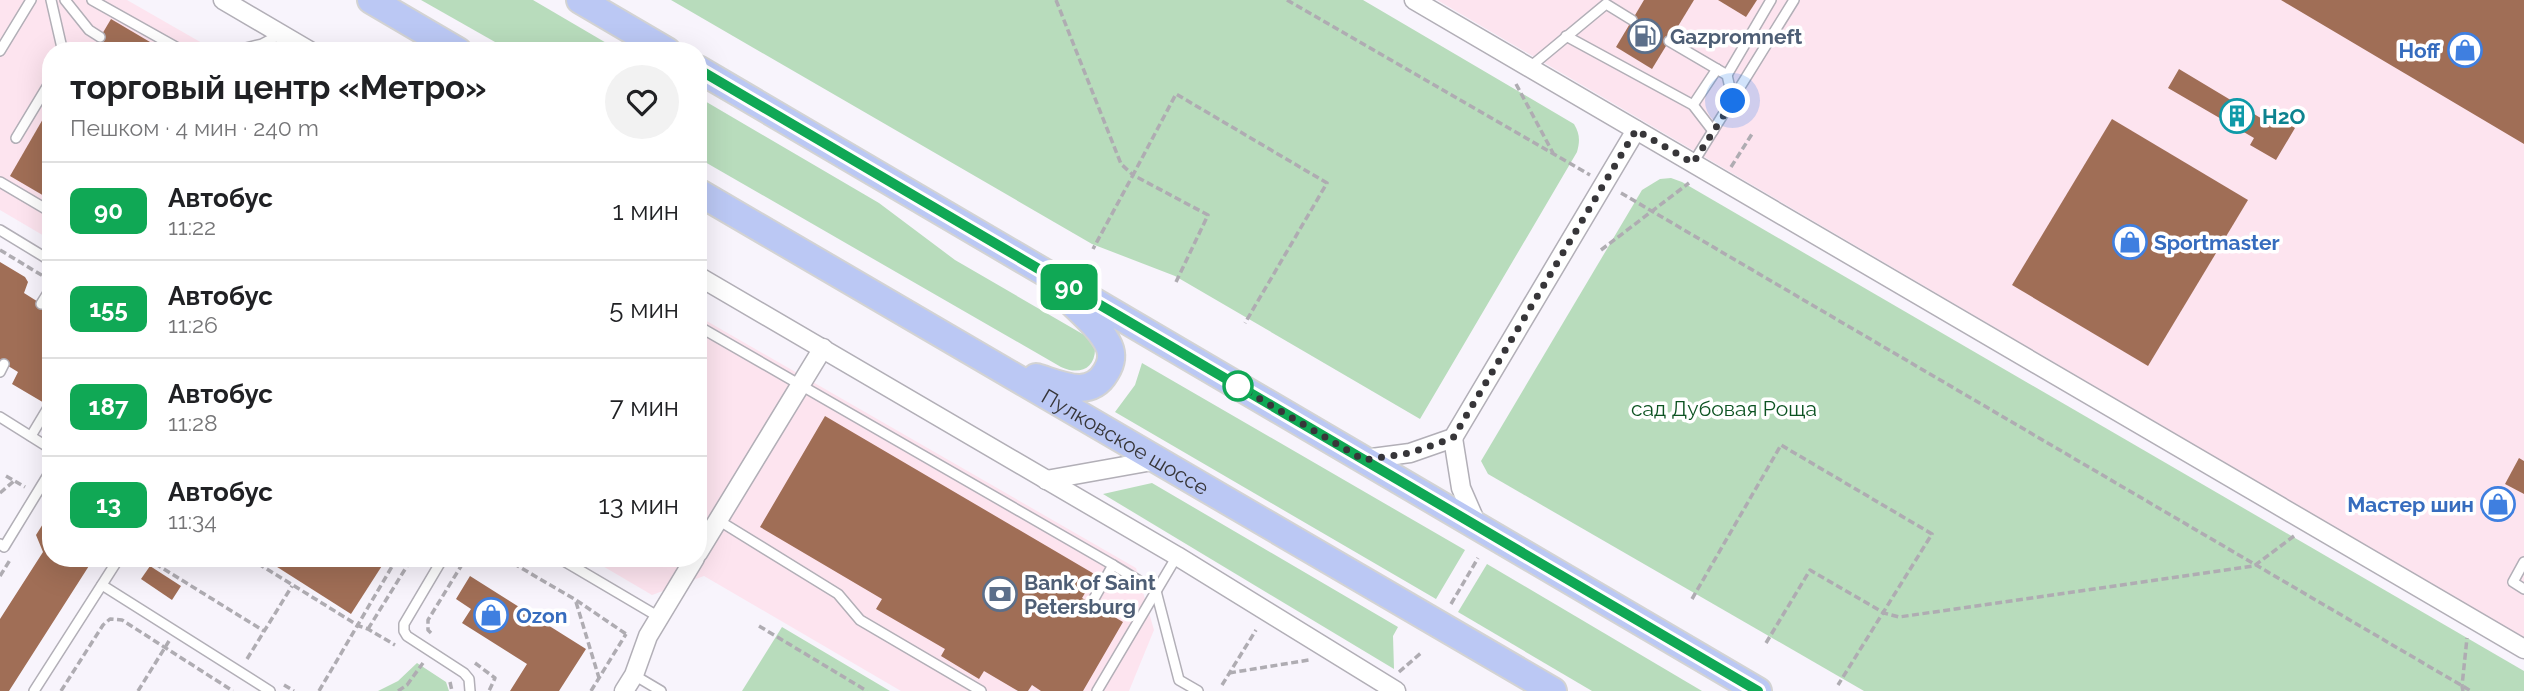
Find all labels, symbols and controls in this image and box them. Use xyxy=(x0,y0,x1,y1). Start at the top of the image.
fuel station icon: Gazpromneft xyxy=(1626,17,1664,55)
place label: Gazpromneft xyxy=(1670,24,1802,49)
shop icon: Hoff xyxy=(2446,31,2484,69)
place label: Hoff xyxy=(2398,38,2441,63)
button: heart xyxy=(605,65,679,139)
text: торговый центр «Метро» xyxy=(70,68,487,107)
your location xyxy=(1715,83,1750,118)
building icon: H2O xyxy=(2218,97,2256,135)
place label: H2O xyxy=(2262,104,2305,129)
text: Пешком · 4 мин · 240 m xyxy=(70,114,319,141)
text: Автобус xyxy=(168,183,273,213)
text: 90 xyxy=(94,196,123,225)
text: 1 мин xyxy=(612,196,679,226)
text: 11:22 xyxy=(168,213,216,240)
shop icon: Sportmaster xyxy=(2111,223,2149,261)
place label: Sportmaster xyxy=(2154,230,2280,255)
line badge: 90 xyxy=(1038,264,1100,310)
text: 90 xyxy=(1055,272,1083,301)
text: Автобус xyxy=(168,281,273,311)
text: 155 xyxy=(89,294,128,323)
text: 5 мин xyxy=(609,294,679,324)
text: 11:26 xyxy=(168,311,218,338)
unlabelled marker xyxy=(1223,371,1253,401)
text: Автобус xyxy=(168,379,273,409)
street label: Пулковское шоссе xyxy=(1038,383,1213,500)
text: 187 xyxy=(89,392,128,421)
text: 7 мин xyxy=(610,392,679,422)
park label: сад Дубовая Роща xyxy=(1631,396,1817,421)
text: 11:28 xyxy=(168,409,218,436)
text: Автобус xyxy=(168,477,273,507)
shop icon: Мастер шин xyxy=(2479,485,2517,523)
text: 13 xyxy=(96,490,121,519)
text: 13 мин xyxy=(599,490,679,520)
place label: Мастер шин xyxy=(2347,492,2474,517)
text: 11:34 xyxy=(168,507,217,534)
place label: Bank of Saint Petersburg xyxy=(1024,570,1156,619)
bank icon: Bank of Saint Petersburg xyxy=(981,575,1019,613)
shop icon: Ozon xyxy=(472,596,510,634)
place label: Ozon xyxy=(516,603,567,628)

